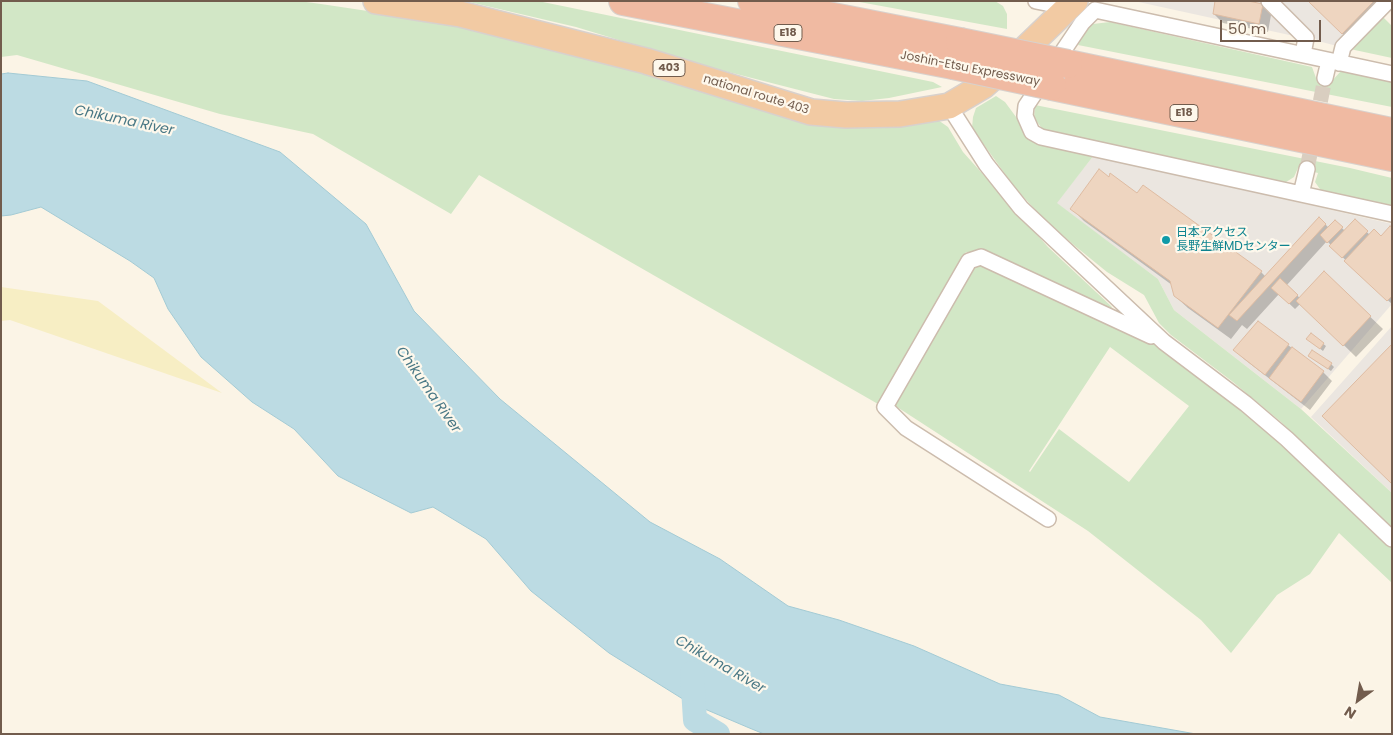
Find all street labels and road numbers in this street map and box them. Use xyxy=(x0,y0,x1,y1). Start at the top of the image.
road number: E18 xyxy=(774,24,802,42)
street label: Joshin-Etsu Expressway xyxy=(899,48,1041,90)
road number: 403 xyxy=(653,59,685,76)
street label: national route 403 xyxy=(701,72,811,118)
road number: E18 xyxy=(1170,105,1198,122)

